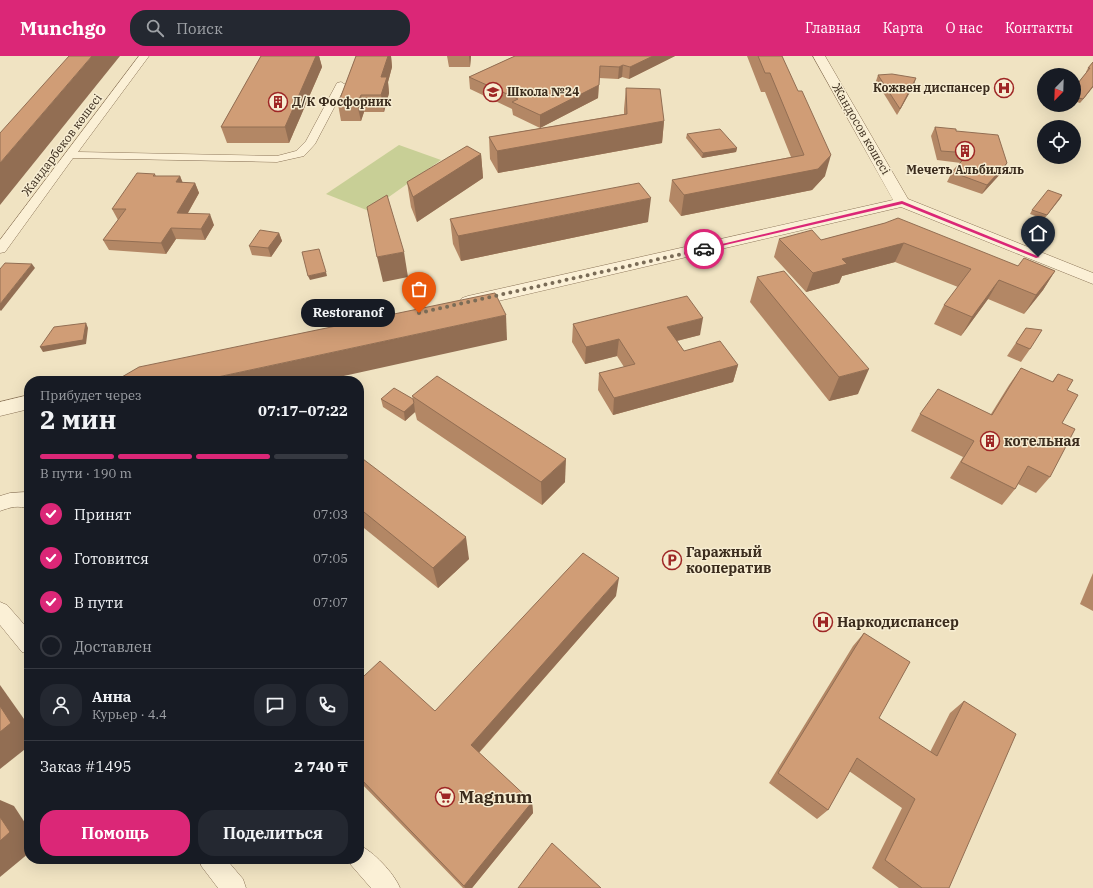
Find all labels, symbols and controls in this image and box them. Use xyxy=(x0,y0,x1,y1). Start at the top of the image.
search box xyxy=(130,10,410,46)
text: Munchgo xyxy=(20,16,106,40)
icon: search xyxy=(144,17,166,39)
text: Поиск xyxy=(176,19,223,38)
text: Главная xyxy=(805,19,861,37)
text: Карта xyxy=(883,19,924,37)
text: О нас xyxy=(946,19,983,37)
text: Контакты xyxy=(1005,19,1073,37)
north arrow xyxy=(1037,68,1081,112)
map controls xyxy=(1037,68,1081,164)
hospital icon: Кожвен диспансер xyxy=(993,77,1015,99)
street label: Жандосов көшесі xyxy=(829,80,894,177)
place label: Кожвен диспансер xyxy=(873,80,990,95)
school or university icon: Школа №24 xyxy=(482,81,504,103)
place label: Школа №24 xyxy=(507,84,579,99)
street label: Жандарбеков көшесі xyxy=(18,90,105,199)
building icon: Д/К Фосфорник xyxy=(267,91,289,113)
place label: Д/К Фосфорник xyxy=(292,94,392,109)
button: locate xyxy=(1037,120,1081,164)
building icon: Мечеть Альбиляль xyxy=(954,140,976,162)
place label: Мечеть Альбиляль xyxy=(906,162,1024,177)
pin xyxy=(1021,216,1055,257)
icon: home xyxy=(1027,222,1049,244)
courier xyxy=(684,229,724,269)
icon: car xyxy=(693,238,715,260)
pin xyxy=(402,272,436,313)
icon: bag xyxy=(408,278,430,300)
callout: Restoranof xyxy=(301,299,395,327)
text: Restoranof xyxy=(313,304,383,321)
text: Прибудет через xyxy=(40,387,142,404)
text: 07:17–07:22 xyxy=(258,401,348,420)
text: 2 мин xyxy=(40,402,116,436)
building icon: котельная xyxy=(979,430,1001,452)
place label: котельная xyxy=(1004,432,1080,450)
text: В пути · 190 m xyxy=(40,465,132,482)
icon: check xyxy=(40,503,62,525)
text: Принят xyxy=(74,505,131,524)
text: 07:03 xyxy=(313,506,348,523)
place label: Гаражный кооператив xyxy=(686,543,771,577)
icon: check xyxy=(40,547,62,569)
text: Готовится xyxy=(74,549,149,568)
parking icon: Гаражный кооператив xyxy=(661,549,683,571)
text: 07:05 xyxy=(313,550,348,567)
icon: check xyxy=(40,591,62,613)
text: В пути xyxy=(74,593,123,612)
text: 07:07 xyxy=(313,594,348,611)
hospital icon: Наркодиспансер xyxy=(812,611,834,633)
place label: Наркодиспансер xyxy=(837,613,959,631)
text: Доставлен xyxy=(74,637,152,656)
button: person xyxy=(40,684,82,726)
button: chat xyxy=(254,684,296,726)
button: phone xyxy=(306,684,348,726)
text: Анна xyxy=(92,687,131,706)
text: Курьер · 4.4 xyxy=(92,706,167,723)
text: Заказ #1495 xyxy=(40,757,132,776)
text: 2 740 ₸ xyxy=(294,757,348,776)
supermarket icon: Magnum xyxy=(434,786,456,808)
place label: Magnum xyxy=(459,786,533,808)
button: Помощь xyxy=(40,810,190,856)
button: Поделиться xyxy=(198,810,348,856)

